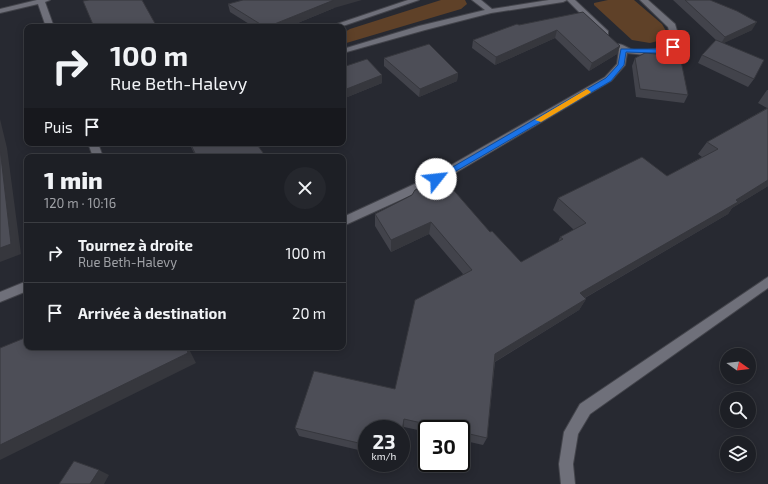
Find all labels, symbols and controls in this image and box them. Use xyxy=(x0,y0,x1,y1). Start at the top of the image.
pin xyxy=(656,30,690,64)
icon: arrive xyxy=(662,36,684,58)
text: 100 m xyxy=(110,38,188,72)
icon: right xyxy=(44,40,96,92)
text: Rue Beth-Halevy xyxy=(110,72,247,94)
icon: arrive xyxy=(81,116,103,138)
text: Puis xyxy=(44,118,73,136)
position arrow xyxy=(415,158,457,200)
text: 1 min xyxy=(44,165,103,194)
button: close xyxy=(284,167,326,209)
text: 120 m · 10:16 xyxy=(44,195,116,211)
text: Tournez à droite xyxy=(78,236,193,254)
icon: right xyxy=(44,242,66,264)
text: 100 m xyxy=(285,244,326,262)
text: Rue Beth-Halevy xyxy=(78,254,177,270)
icon: arrive xyxy=(44,302,66,324)
text: Arrivée à destination xyxy=(78,304,226,322)
text: 20 m xyxy=(292,304,326,322)
north arrow xyxy=(720,348,756,384)
map controls xyxy=(720,348,756,472)
button: search xyxy=(720,392,756,428)
speed limit sign: 30 xyxy=(418,420,470,472)
text: 23 xyxy=(373,429,395,453)
button: layers xyxy=(720,436,756,472)
text: km/h xyxy=(372,450,396,462)

